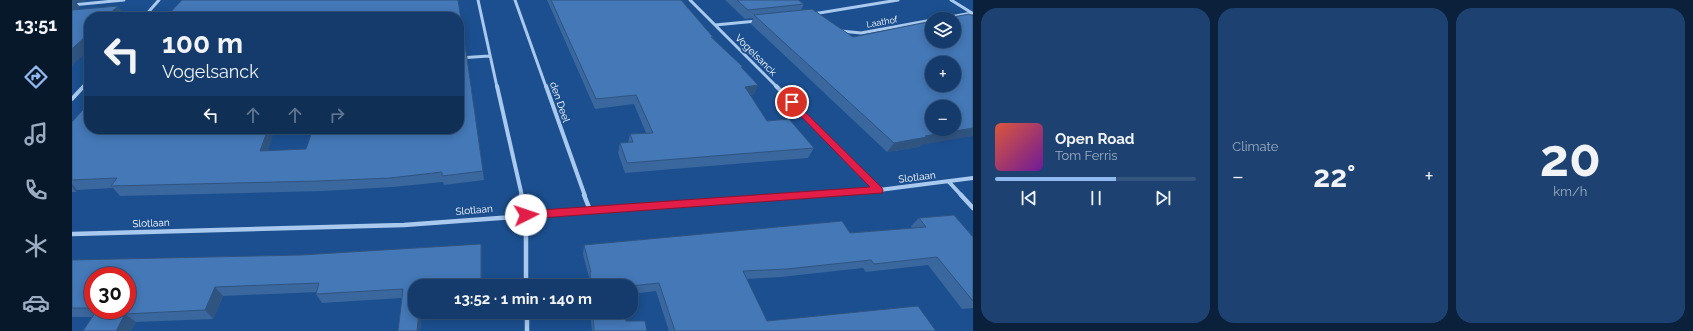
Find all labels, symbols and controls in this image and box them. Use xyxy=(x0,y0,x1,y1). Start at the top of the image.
map controls xyxy=(925,12,961,136)
button: layers xyxy=(925,12,961,48)
text: 13:51 xyxy=(15,14,57,35)
street label: Laathof xyxy=(866,14,899,30)
text: 100 m xyxy=(162,27,243,60)
icon: left xyxy=(96,28,148,80)
street label: Vogelsanck xyxy=(733,32,779,78)
button: + xyxy=(925,56,961,92)
text: Vogelsanck xyxy=(162,61,259,82)
icon: directions xyxy=(22,63,50,91)
street label: den Deel xyxy=(548,80,572,124)
pin xyxy=(775,85,809,119)
icon: arrive xyxy=(781,91,803,113)
button: − xyxy=(925,100,961,136)
icon: left xyxy=(200,104,222,126)
icon: ahead xyxy=(242,104,264,126)
icon: ahead xyxy=(284,104,306,126)
icon: right xyxy=(326,104,348,126)
icon: music xyxy=(22,120,50,148)
text: 20 xyxy=(1540,127,1601,188)
text: Open Road xyxy=(1055,130,1135,148)
text: Climate xyxy=(1232,139,1278,154)
text: Tom Ferris xyxy=(1055,148,1118,163)
text: 22° xyxy=(1313,159,1355,194)
text: − xyxy=(1232,163,1244,189)
text: + xyxy=(1425,163,1434,189)
street label: Slotlaan xyxy=(898,169,936,185)
icon: phone xyxy=(22,176,50,204)
text: km/h xyxy=(1553,184,1587,199)
icon: previous xyxy=(1018,187,1040,209)
icon: pause xyxy=(1085,187,1107,209)
icon: next xyxy=(1152,187,1174,209)
position arrow xyxy=(505,194,547,236)
street label: Slotlaan xyxy=(455,203,493,217)
street label: Slotlaan xyxy=(132,217,170,229)
icon: climate xyxy=(22,232,50,260)
speed limit sign: 30 xyxy=(84,267,136,319)
icon: car xyxy=(22,289,50,317)
text: 13:52 · 1 min · 140 m xyxy=(454,290,592,308)

